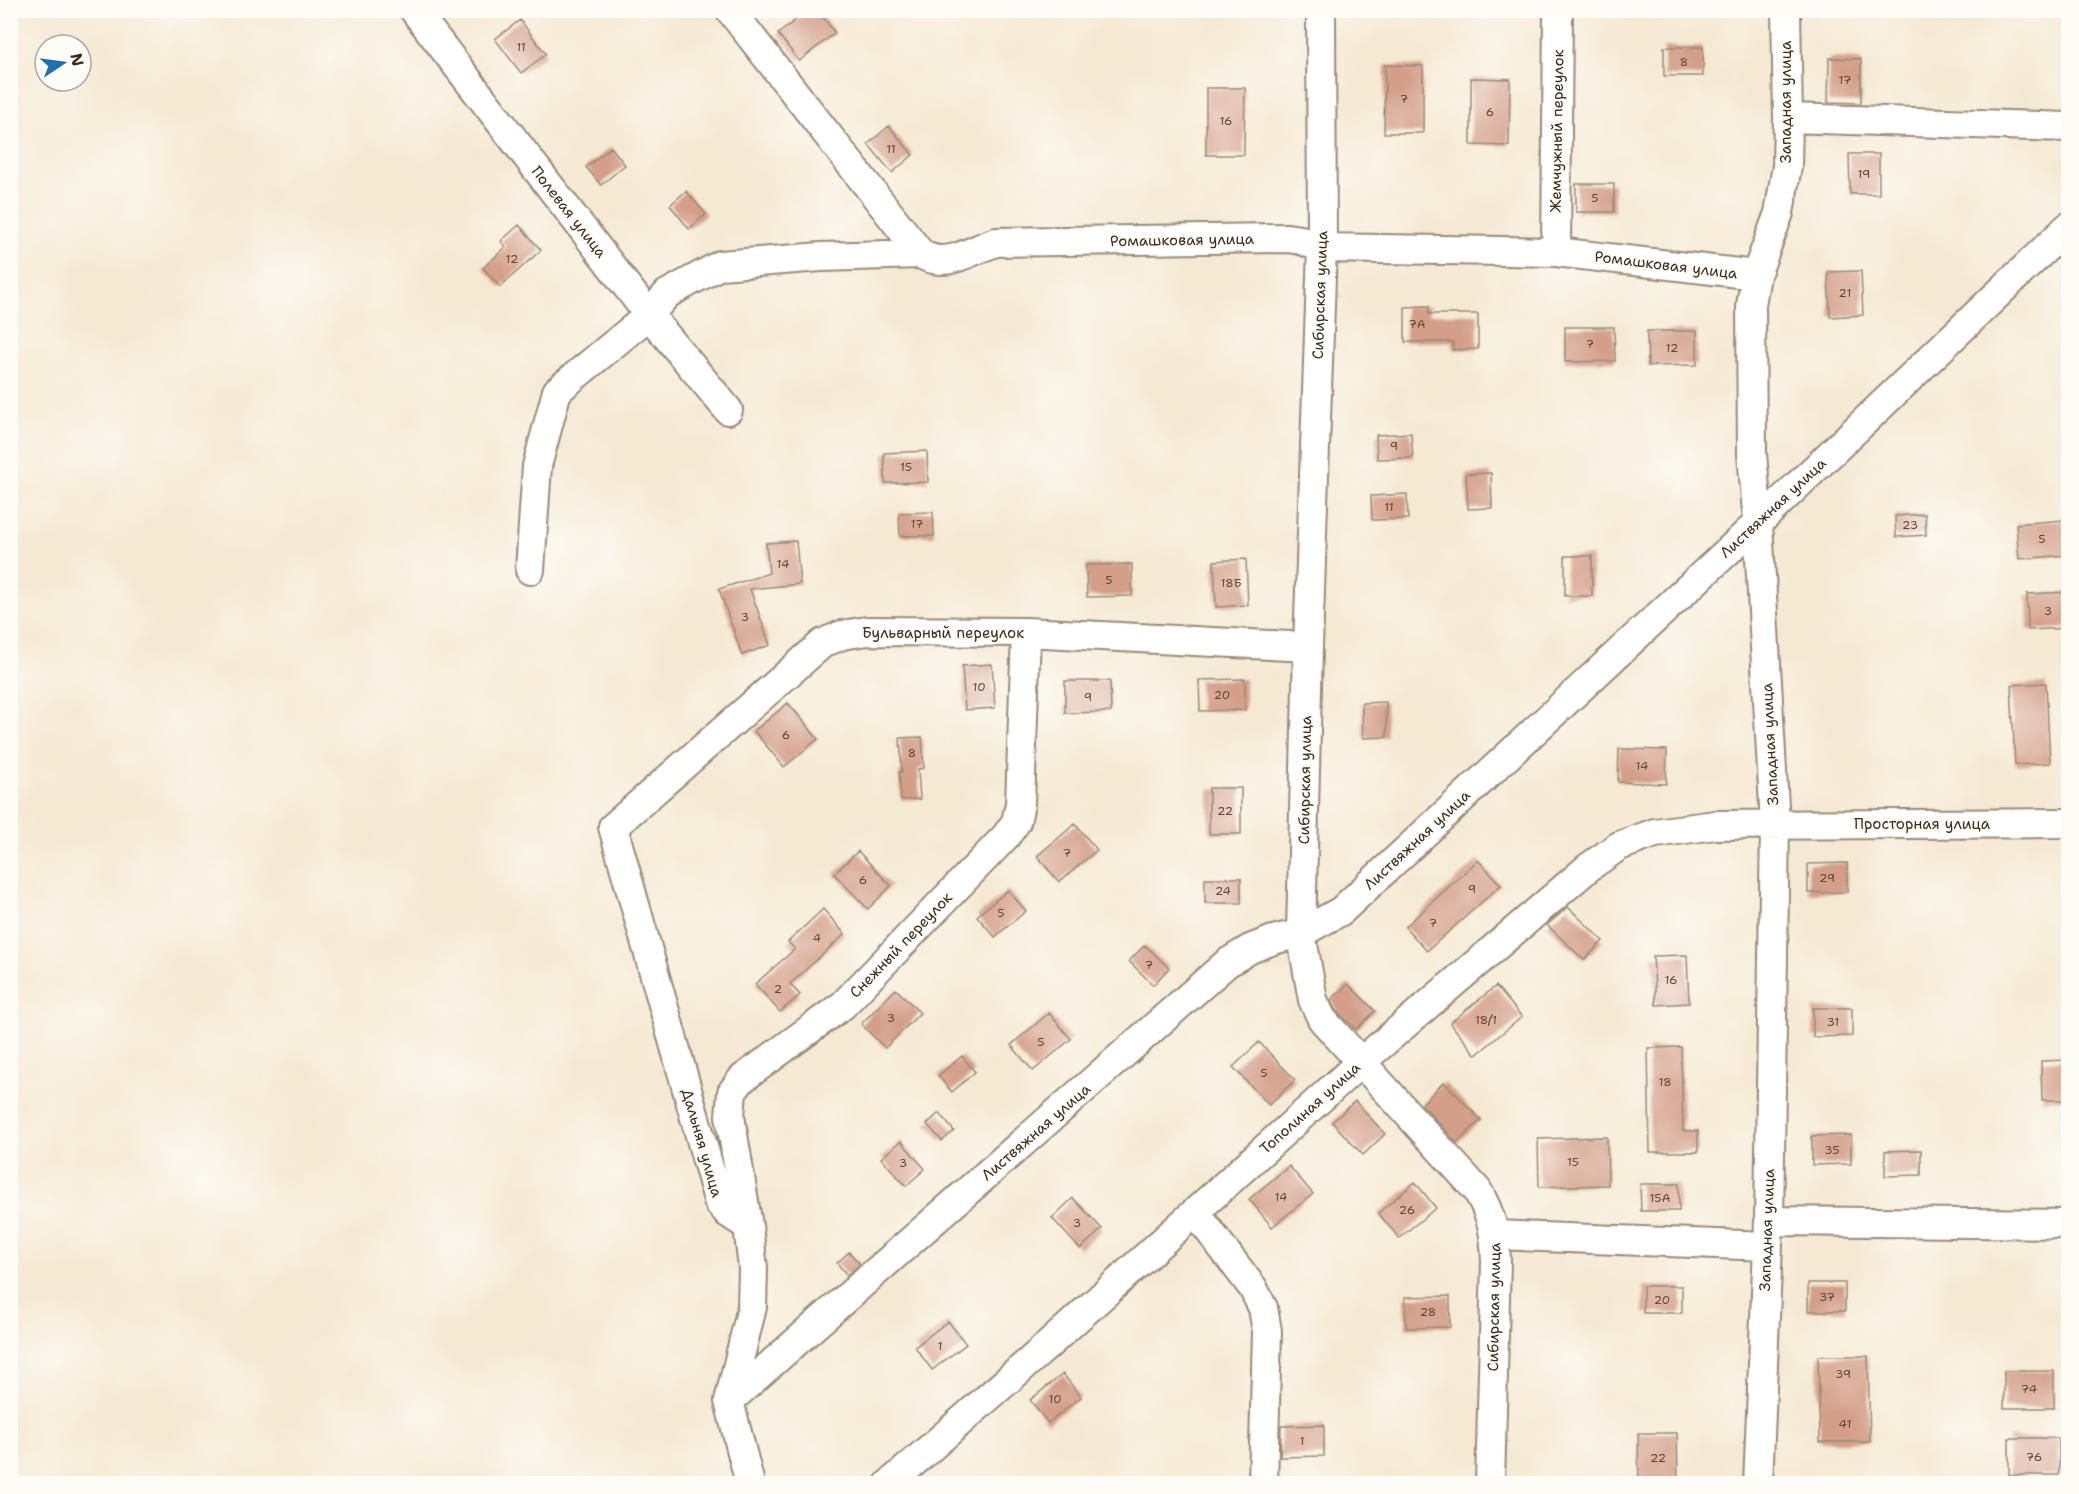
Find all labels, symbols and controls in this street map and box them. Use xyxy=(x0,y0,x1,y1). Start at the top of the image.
north arrow xyxy=(33,33,93,93)
house number: 11 xyxy=(516,39,526,55)
street label: Западная улица xyxy=(1776,40,1796,163)
street label: Жемчужный переулок xyxy=(1546,49,1568,213)
text: N xyxy=(65,51,89,68)
house number: 8 xyxy=(1680,54,1688,70)
house number: 17 xyxy=(1839,72,1851,88)
house number: 7 xyxy=(1400,91,1408,107)
house number: 6 xyxy=(1486,104,1494,120)
house number: 16 xyxy=(1219,113,1233,129)
house number: 11 xyxy=(886,141,896,157)
street label: Полевая улица xyxy=(527,162,612,263)
house number: 19 xyxy=(1858,166,1870,182)
house number: 5 xyxy=(1591,190,1599,206)
street label: Ромашковая улица xyxy=(1110,229,1255,251)
street label: Сибирская улица xyxy=(1308,230,1332,360)
street label: Ромашковая улица xyxy=(1593,246,1739,284)
house number: 12 xyxy=(506,251,518,267)
house number: 21 xyxy=(1839,285,1851,301)
house number: 7А xyxy=(1408,316,1426,332)
house number: 7 xyxy=(1586,336,1594,352)
house number: 12 xyxy=(1666,340,1678,356)
house number: 9 xyxy=(1390,438,1398,454)
street label: Листвяжная улица xyxy=(1716,453,1831,562)
house number: 15 xyxy=(900,459,912,475)
house number: 11 xyxy=(1384,499,1394,515)
house number: 17 xyxy=(911,516,923,532)
house number: 23 xyxy=(1902,517,1918,533)
house number: 5 xyxy=(2038,531,2046,547)
house number: 14 xyxy=(777,556,789,572)
house number: 5 xyxy=(1105,572,1113,588)
house number: 18Б xyxy=(1220,575,1242,591)
house number: 3 xyxy=(2044,603,2052,619)
house number: 3 xyxy=(741,609,749,625)
street label: Бульварный переулок xyxy=(862,623,1024,643)
house number: 10 xyxy=(972,679,986,695)
street label: Западная улица xyxy=(1757,682,1783,806)
house number: 20 xyxy=(1214,687,1230,703)
house number: 9 xyxy=(1084,689,1092,705)
street label: Сибирская улица xyxy=(1294,715,1316,845)
house number: 6 xyxy=(782,727,790,743)
house number: 8 xyxy=(908,745,916,761)
house number: 14 xyxy=(1636,758,1648,774)
street label: Листвяжная улица xyxy=(1360,785,1475,894)
house number: 22 xyxy=(1217,803,1233,819)
street label: Просторная улица xyxy=(1854,814,1991,834)
house number: 7 xyxy=(1063,845,1071,861)
house number: 29 xyxy=(1819,870,1835,886)
house number: 6 xyxy=(859,872,867,888)
house number: 9 xyxy=(1468,881,1476,897)
house number: 24 xyxy=(1215,883,1231,899)
street label: Снежный переулок xyxy=(845,888,957,1002)
house number: 5 xyxy=(997,905,1005,921)
house number: 7 xyxy=(1429,915,1437,931)
house number: 4 xyxy=(813,930,821,946)
house number: 7 xyxy=(1145,957,1153,973)
house number: 16 xyxy=(1664,972,1678,988)
house number: 2 xyxy=(774,981,782,997)
house number: 3 xyxy=(887,1010,895,1026)
house number: 18/1 xyxy=(1475,1012,1497,1028)
house number: 31 xyxy=(1827,1014,1839,1030)
house number: 5 xyxy=(1037,1034,1045,1050)
street label: Тополиная улица xyxy=(1255,1057,1365,1159)
house number: 5 xyxy=(1260,1065,1268,1081)
house number: 18 xyxy=(1658,1074,1672,1090)
street label: Листвяжная улица xyxy=(977,1079,1095,1185)
street label: Дальняя улица xyxy=(677,1086,727,1200)
house number: 35 xyxy=(1824,1142,1840,1158)
house number: 15 xyxy=(1567,1154,1579,1170)
house number: 3 xyxy=(899,1155,907,1171)
street label: Западная улица xyxy=(1755,1168,1779,1292)
house number: 14 xyxy=(1275,1189,1287,1205)
house number: 15А xyxy=(1650,1190,1671,1206)
house number: 26 xyxy=(1399,1202,1415,1218)
house number: 3 xyxy=(1073,1215,1081,1231)
street label: Сибирская улица xyxy=(1483,1242,1505,1372)
house number: 37 xyxy=(1819,1289,1835,1305)
house number: 20 xyxy=(1654,1292,1670,1308)
house number: 28 xyxy=(1420,1304,1436,1320)
house number: 1 xyxy=(937,1338,943,1354)
house number: 39 xyxy=(1835,1366,1851,1382)
house number: 74 xyxy=(2021,1381,2037,1397)
house number: 10 xyxy=(1048,1391,1062,1407)
house number: 41 xyxy=(1839,1416,1851,1432)
house number: 1 xyxy=(1299,1433,1305,1449)
house number: 76 xyxy=(2026,1449,2042,1465)
house number: 22 xyxy=(1650,1450,1666,1466)

